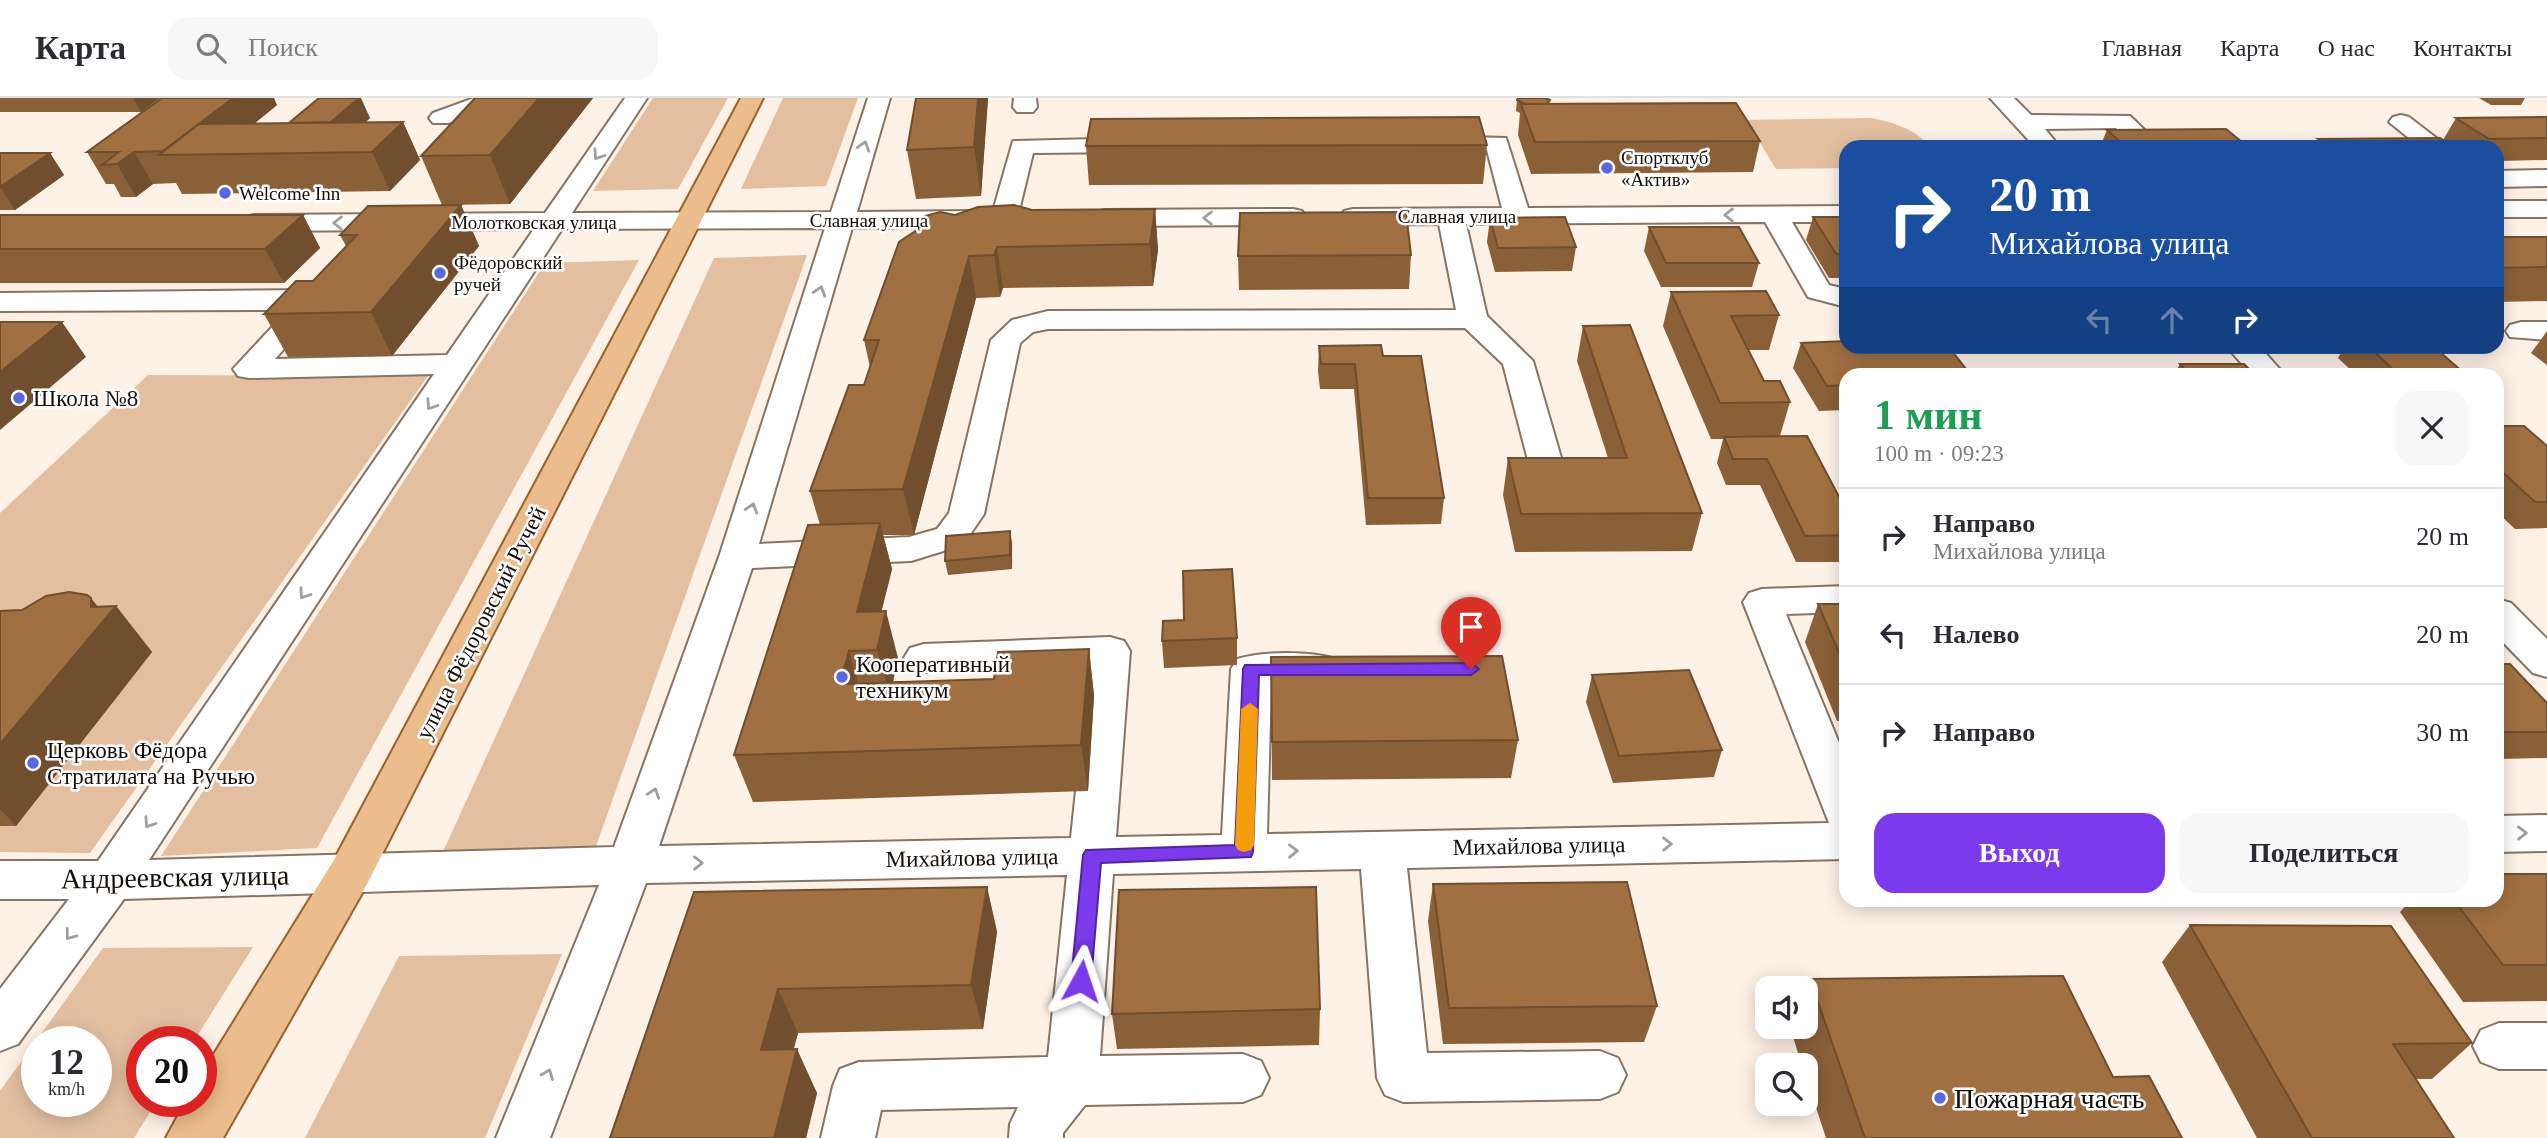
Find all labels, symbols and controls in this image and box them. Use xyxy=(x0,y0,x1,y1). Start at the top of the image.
search box xyxy=(168,17,658,80)
icon: search xyxy=(192,29,230,67)
text: Карта xyxy=(35,30,126,66)
text: Поиск xyxy=(248,33,318,62)
text: Главная xyxy=(2101,35,2182,61)
text: Карта xyxy=(2220,35,2279,61)
text: О нас xyxy=(2317,35,2375,61)
text: Контакты xyxy=(2413,35,2512,61)
one-way arrow xyxy=(856,140,870,153)
one-way arrow xyxy=(594,147,606,160)
place label: Спортклуб «Актив» xyxy=(1621,147,1709,190)
marker: Спортклуб «Актив» xyxy=(1599,160,1615,176)
text: 20 m xyxy=(1989,167,2091,222)
icon: right xyxy=(1874,168,1965,259)
place label: Welcome Inn xyxy=(239,183,341,204)
marker: Welcome Inn xyxy=(217,185,233,201)
street label: Славная улица xyxy=(1398,206,1517,227)
one-way arrow xyxy=(1723,207,1734,223)
street label: Славная улица xyxy=(810,210,929,231)
one-way arrow xyxy=(1202,210,1213,225)
street label: Молотковская улица xyxy=(451,212,617,233)
one-way arrow xyxy=(332,215,343,231)
text: Михайлова улица xyxy=(1989,225,2229,261)
place label: Фёдоровский ручей xyxy=(454,252,562,295)
marker: Фёдоровский ручей xyxy=(432,265,448,281)
one-way arrow xyxy=(811,285,826,297)
icon: left xyxy=(2080,301,2118,339)
icon: ahead xyxy=(2153,301,2191,339)
icon: right xyxy=(2226,301,2264,339)
place label: Школа №8 xyxy=(33,386,138,411)
marker: Школа №8 xyxy=(11,390,27,406)
button: close xyxy=(2395,391,2469,465)
text: 1 мин xyxy=(1874,392,1983,438)
one-way arrow xyxy=(427,397,439,410)
text: 100 m · 09:23 xyxy=(1874,441,2004,466)
street label: улица Фёдоровский Ручей xyxy=(411,502,551,744)
one-way arrow xyxy=(743,503,758,515)
text: Направо xyxy=(1933,509,2035,538)
icon: right xyxy=(1874,518,1912,556)
text: 20 m xyxy=(2416,522,2469,551)
text: Михайлова улица xyxy=(1933,539,2106,564)
one-way arrow xyxy=(300,586,312,599)
pin xyxy=(1441,597,1501,669)
icon: arrive xyxy=(1452,608,1490,646)
icon: left xyxy=(1874,616,1912,654)
text: Налево xyxy=(1933,620,2019,649)
text: 20 m xyxy=(2416,620,2469,649)
place label: Кооперативный техникум xyxy=(856,652,1010,703)
marker: Кооперативный техникум xyxy=(834,669,850,685)
icon: right xyxy=(1874,714,1912,752)
text: Направо xyxy=(1933,718,2035,747)
text: 30 m xyxy=(2416,718,2469,747)
place label: Церковь Фёдора Стратилата на Ручью xyxy=(47,738,255,789)
marker: Церковь Фёдора Стратилата на Ручью xyxy=(25,755,41,771)
one-way arrow xyxy=(646,788,660,800)
button: Выход xyxy=(1874,813,2165,893)
button: Поделиться xyxy=(2179,813,2469,893)
one-way arrow xyxy=(145,815,158,828)
one-way arrow xyxy=(2517,825,2528,841)
street label: Михайлова улица xyxy=(1452,832,1626,860)
one-way arrow xyxy=(1662,836,1673,852)
one-way arrow xyxy=(1288,843,1299,859)
street label: Михайлова улица xyxy=(885,844,1059,872)
one-way arrow xyxy=(693,856,704,871)
street label: Андреевская улица xyxy=(61,859,290,894)
one-way arrow xyxy=(66,927,79,940)
position arrow xyxy=(1044,944,1118,1018)
map controls xyxy=(1755,976,1818,1116)
button: sound xyxy=(1755,976,1818,1039)
speed limit sign: 20 xyxy=(126,1026,217,1117)
text: 12 xyxy=(49,1043,84,1082)
button: search xyxy=(1755,1053,1818,1116)
one-way arrow xyxy=(539,1069,553,1081)
text: km/h xyxy=(48,1079,85,1099)
place label: Пожарная часть xyxy=(1954,1083,2145,1114)
marker: Пожарная часть xyxy=(1932,1090,1948,1106)

